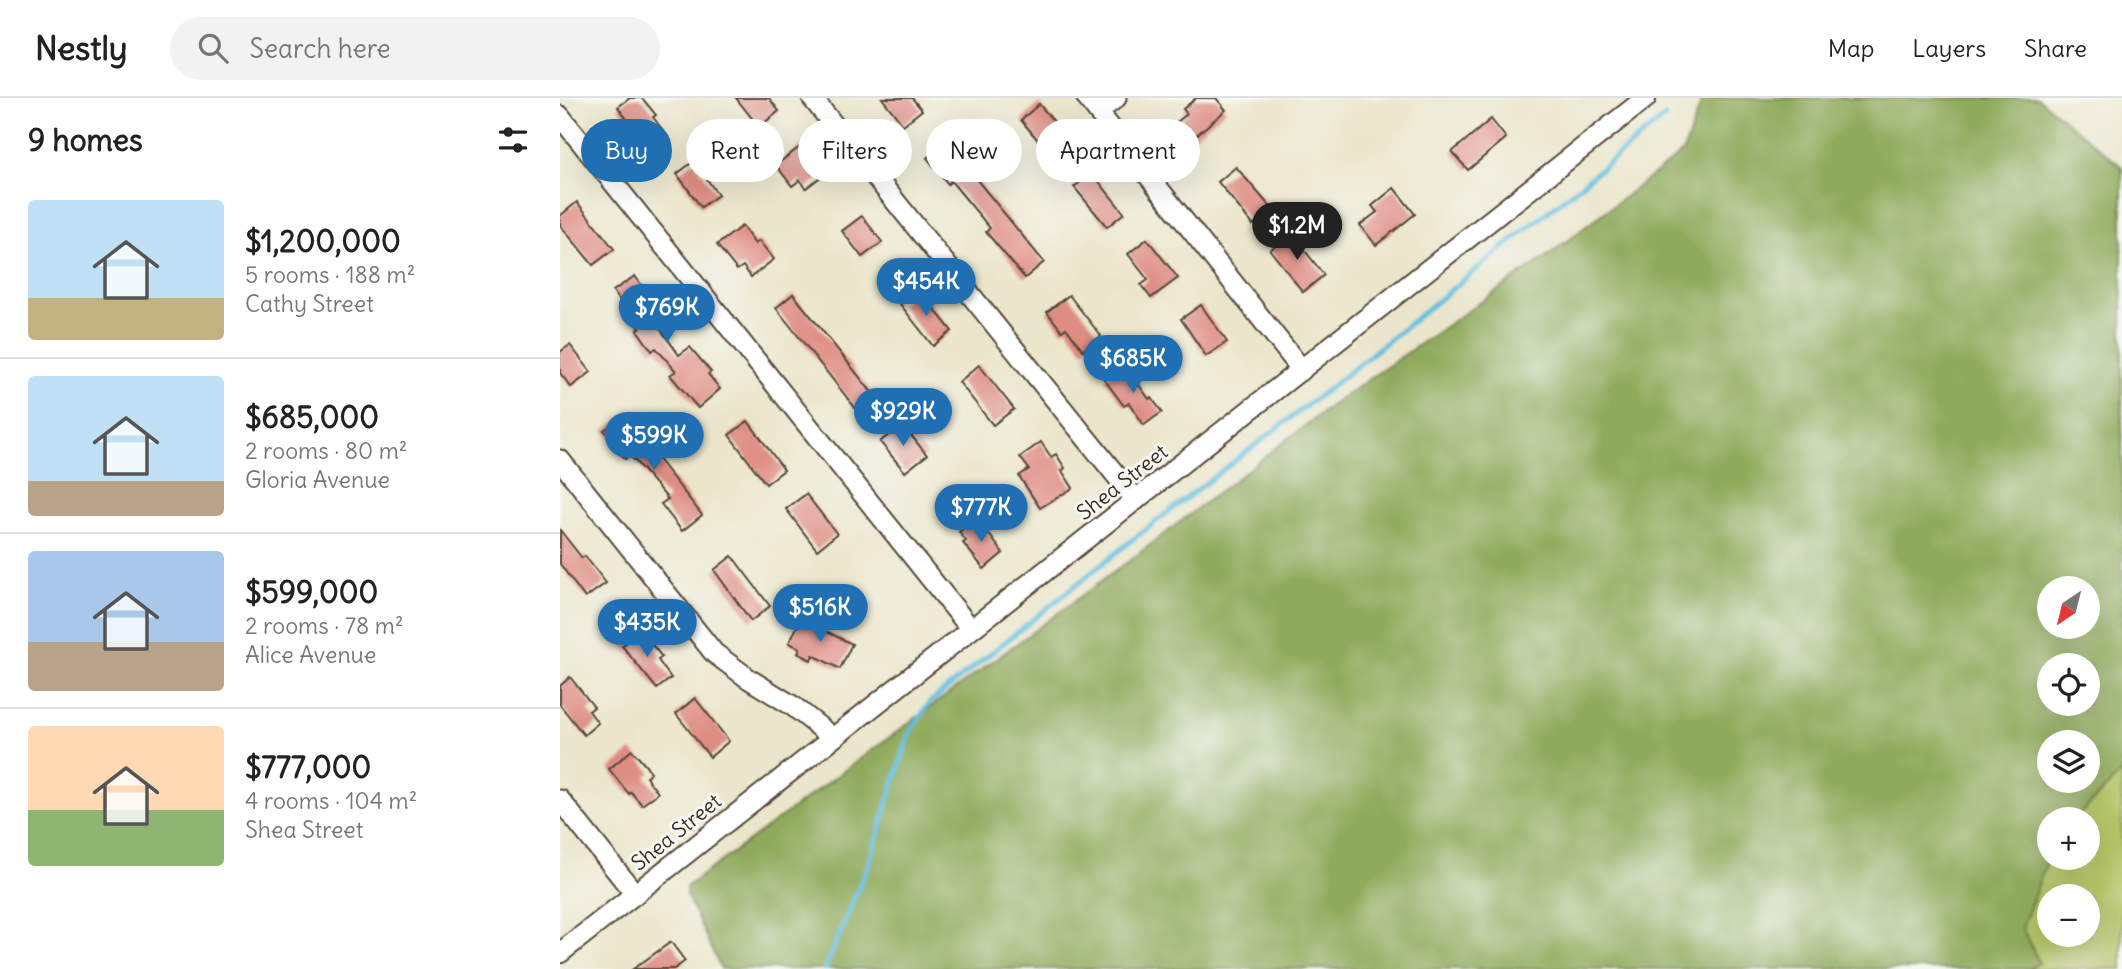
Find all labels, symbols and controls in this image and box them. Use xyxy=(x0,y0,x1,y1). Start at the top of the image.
search box xyxy=(170,17,660,80)
text: Nestly xyxy=(35,27,128,69)
icon: search xyxy=(194,29,232,67)
text: Search here xyxy=(250,32,391,65)
text: Map xyxy=(1828,33,1874,63)
text: Layers xyxy=(1912,33,1986,63)
text: Share xyxy=(2024,33,2087,63)
chip: Buy xyxy=(581,119,672,182)
chip: Rent xyxy=(686,119,784,182)
chip: Filters xyxy=(798,119,912,182)
chip: New xyxy=(926,119,1022,182)
chip: Apartment xyxy=(1036,119,1200,182)
text: 9 homes xyxy=(28,121,143,159)
icon: filters xyxy=(494,121,532,159)
pin: $1.2M xyxy=(1248,202,1346,262)
text: $1.2M xyxy=(1268,210,1326,239)
text: $1,200,000 xyxy=(245,222,401,260)
icon: home xyxy=(84,228,168,312)
pin: $454K xyxy=(877,258,975,318)
text: 5 rooms · 188 m² xyxy=(245,260,415,289)
text: $454K xyxy=(893,266,959,295)
pin: $769K xyxy=(618,285,716,344)
text: Cathy Street xyxy=(245,289,374,318)
text: $769K xyxy=(635,292,699,321)
pin: $685K xyxy=(1084,336,1182,395)
text: $685K xyxy=(1100,343,1166,372)
pin: $929K xyxy=(854,388,952,448)
text: $929K xyxy=(870,396,936,425)
text: $685,000 xyxy=(245,398,379,436)
icon: home xyxy=(84,404,168,488)
pin: $599K xyxy=(605,412,703,472)
text: $599K xyxy=(621,420,687,449)
text: 2 rooms · 80 m² xyxy=(245,436,407,465)
street label: Shea Street xyxy=(1071,438,1173,526)
text: Gloria Avenue xyxy=(245,465,390,494)
pin: $777K xyxy=(932,484,1030,544)
text: $777K xyxy=(951,492,1011,521)
text: $599,000 xyxy=(245,573,378,611)
north arrow xyxy=(2037,576,2100,639)
map controls xyxy=(2037,576,2100,947)
icon: home xyxy=(84,579,168,663)
pin: $516K xyxy=(771,584,869,644)
text: $516K xyxy=(789,592,851,621)
pin: $435K xyxy=(598,600,696,659)
text: $435K xyxy=(614,607,680,636)
text: 2 rooms · 78 m² xyxy=(245,611,404,640)
text: Alice Avenue xyxy=(245,640,376,669)
button: locate xyxy=(2037,653,2100,716)
button: layers xyxy=(2037,730,2100,793)
text: $777,000 xyxy=(245,748,371,786)
icon: home xyxy=(84,754,168,838)
text: 4 rooms · 104 m² xyxy=(245,786,417,815)
street label: Shea Street xyxy=(625,787,727,877)
button: + xyxy=(2037,807,2100,870)
text: Shea Street xyxy=(245,815,363,844)
button: − xyxy=(2037,884,2100,947)

